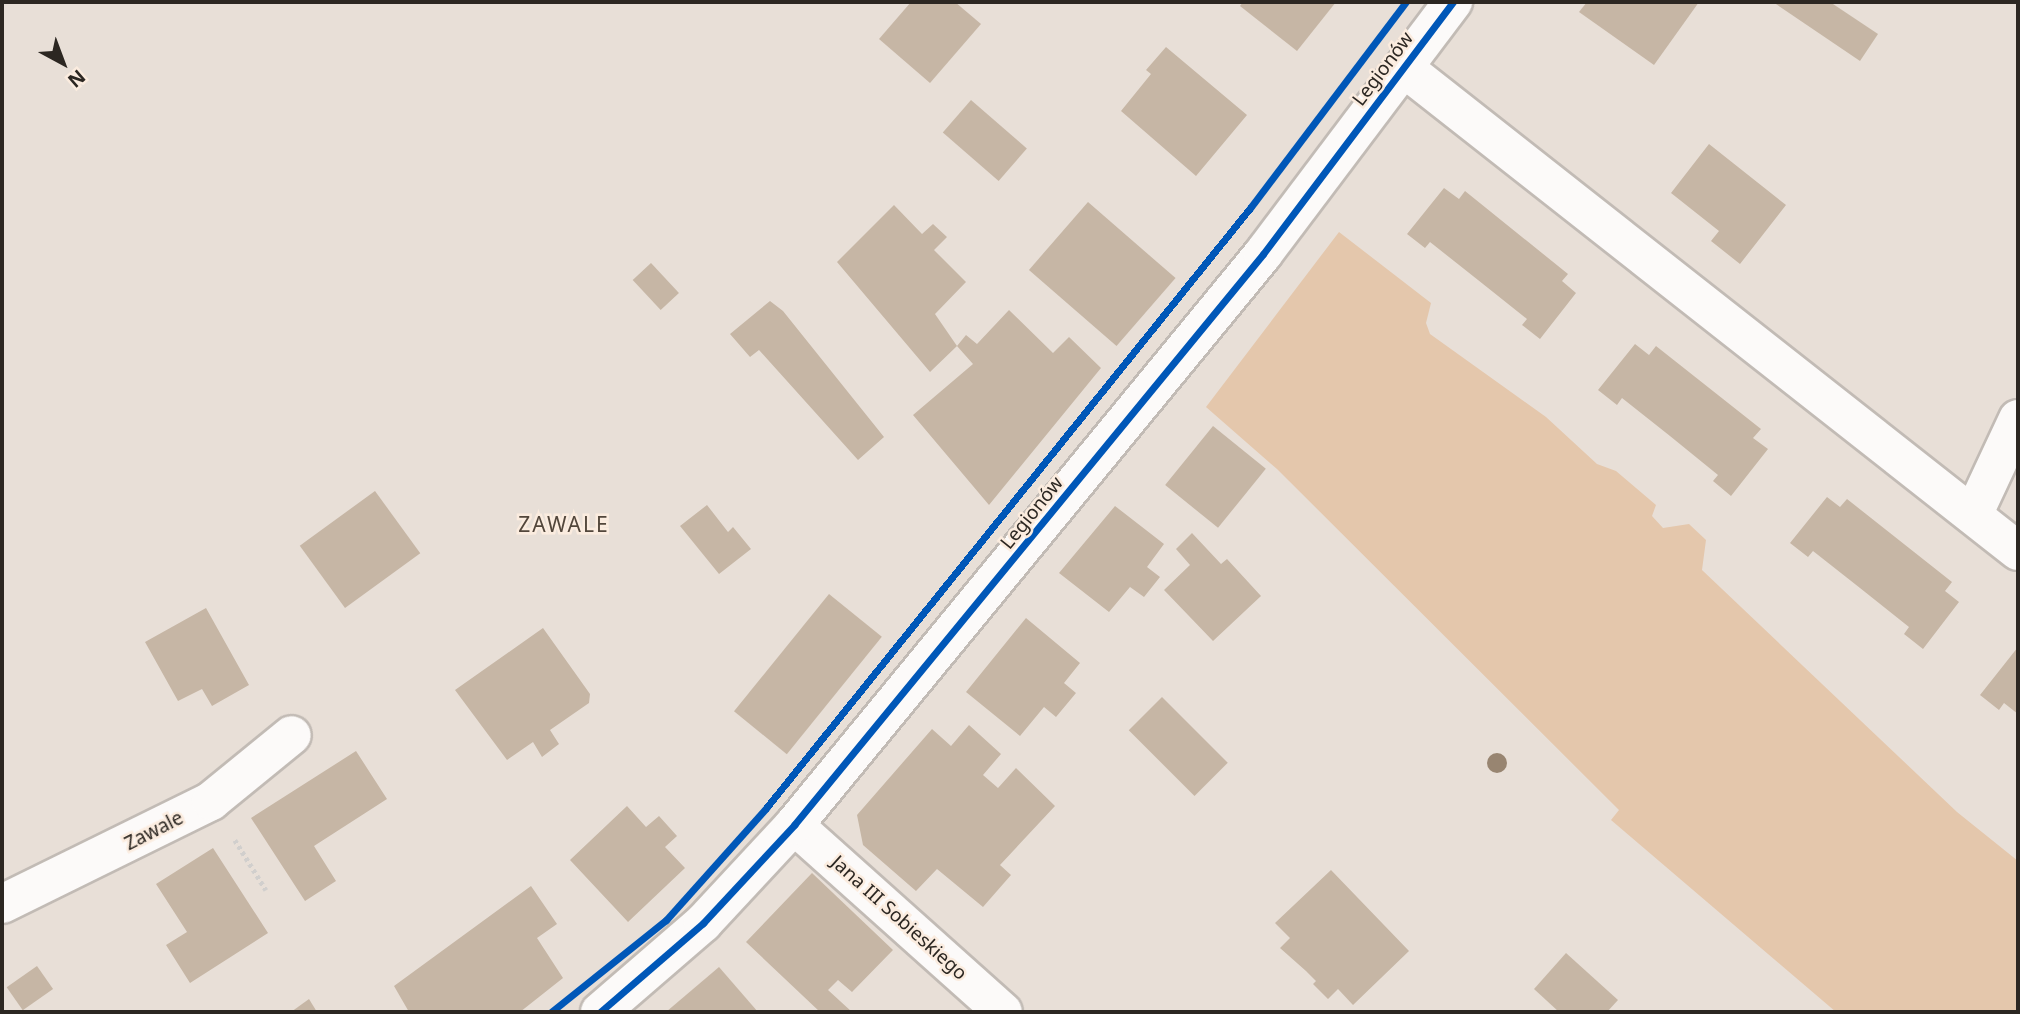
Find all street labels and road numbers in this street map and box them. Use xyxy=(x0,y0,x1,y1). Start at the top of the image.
street label: Legionów xyxy=(1348,28,1418,110)
street label: Legionów xyxy=(996,472,1068,554)
street label: Zawale xyxy=(121,807,187,855)
street label: Jana III Sobieskiego xyxy=(826,851,972,985)

